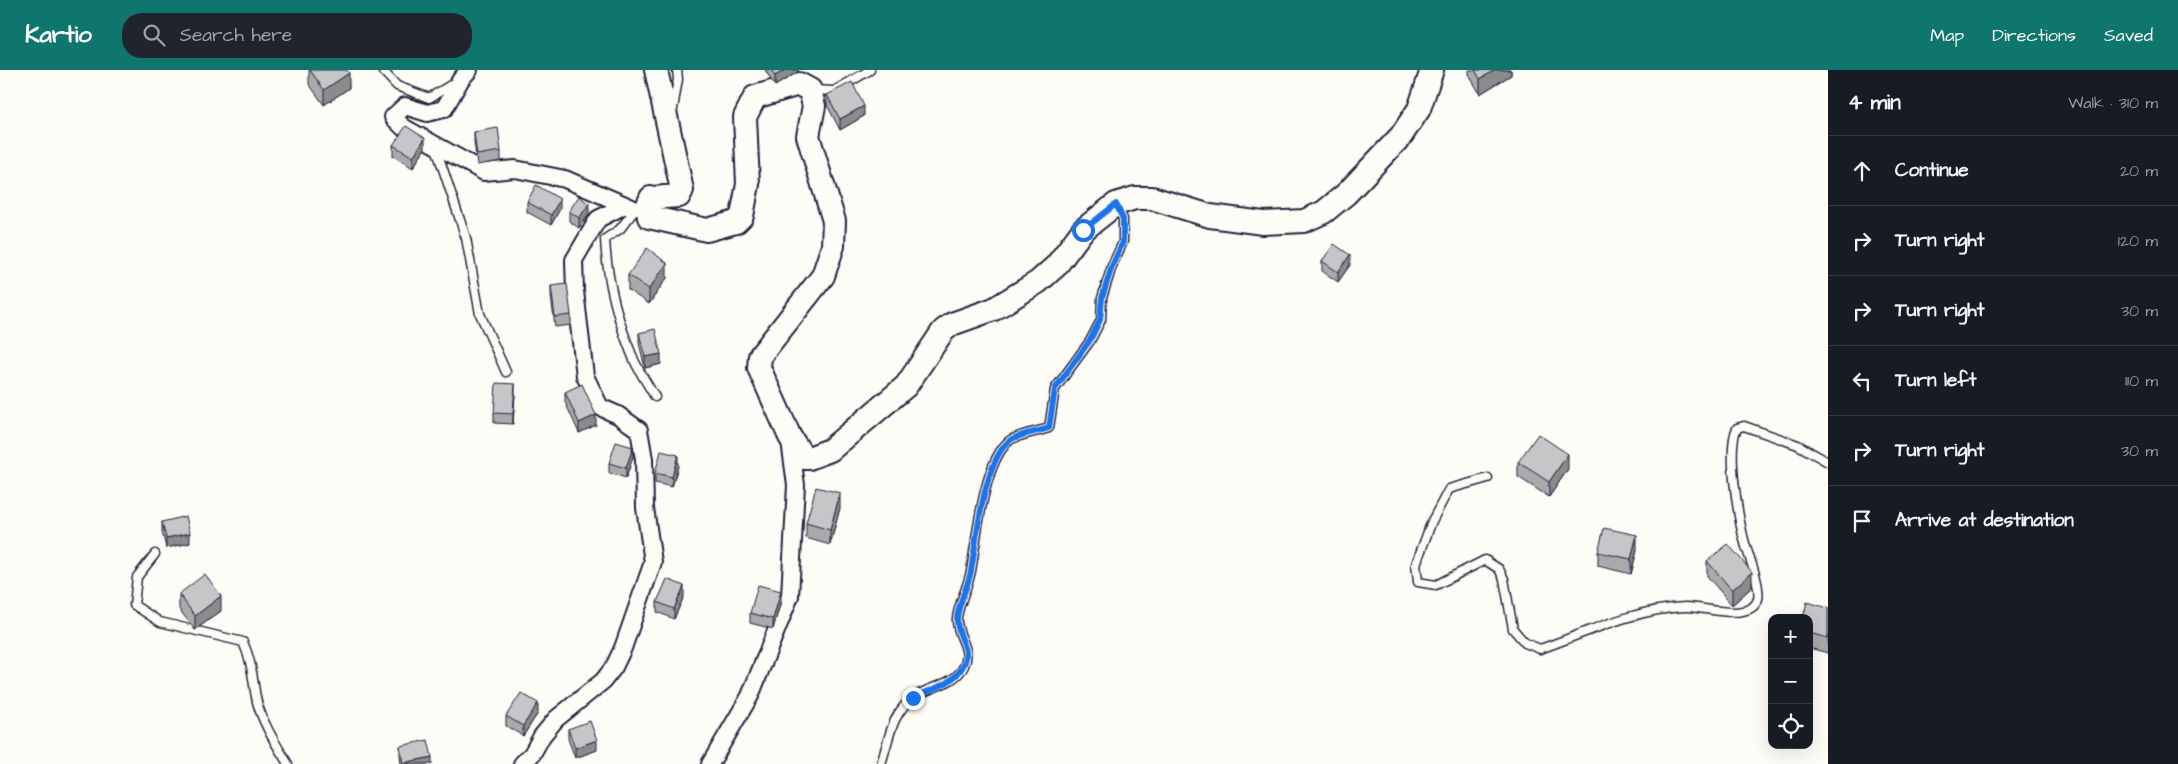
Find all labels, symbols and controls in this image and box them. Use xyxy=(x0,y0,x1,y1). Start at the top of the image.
search box xyxy=(122,13,472,58)
text: Kartio xyxy=(25,18,92,52)
icon: search xyxy=(140,21,168,49)
text: Search here xyxy=(180,22,292,49)
text: Map xyxy=(1930,23,1964,48)
text: Directions xyxy=(1992,23,2076,48)
text: Saved xyxy=(2104,23,2153,48)
text: 4 min xyxy=(1848,88,1901,117)
text: Walk · 310 m xyxy=(2068,92,2158,114)
icon: ahead xyxy=(1848,157,1876,185)
text: Continue xyxy=(1895,157,1969,184)
text: 20 m xyxy=(2120,160,2158,182)
route start xyxy=(1072,219,1095,242)
icon: right xyxy=(1848,227,1876,255)
text: Turn right xyxy=(1895,227,1984,254)
text: 120 m xyxy=(2118,230,2158,252)
icon: right xyxy=(1848,297,1876,325)
text: Turn right xyxy=(1895,297,1984,324)
text: 30 m xyxy=(2121,300,2158,322)
icon: left xyxy=(1848,367,1876,395)
text: Turn left xyxy=(1895,367,1976,394)
text: 110 m xyxy=(2125,370,2158,392)
icon: right xyxy=(1848,437,1876,465)
text: Turn right xyxy=(1895,437,1984,464)
text: 30 m xyxy=(2121,440,2158,462)
icon: arrive xyxy=(1848,507,1876,535)
text: Arrive at destination xyxy=(1895,507,2074,534)
map controls xyxy=(1768,614,1813,749)
button: + xyxy=(1768,614,1813,659)
button: − xyxy=(1768,659,1813,704)
route end xyxy=(902,687,925,710)
button: locate xyxy=(1768,704,1813,749)

